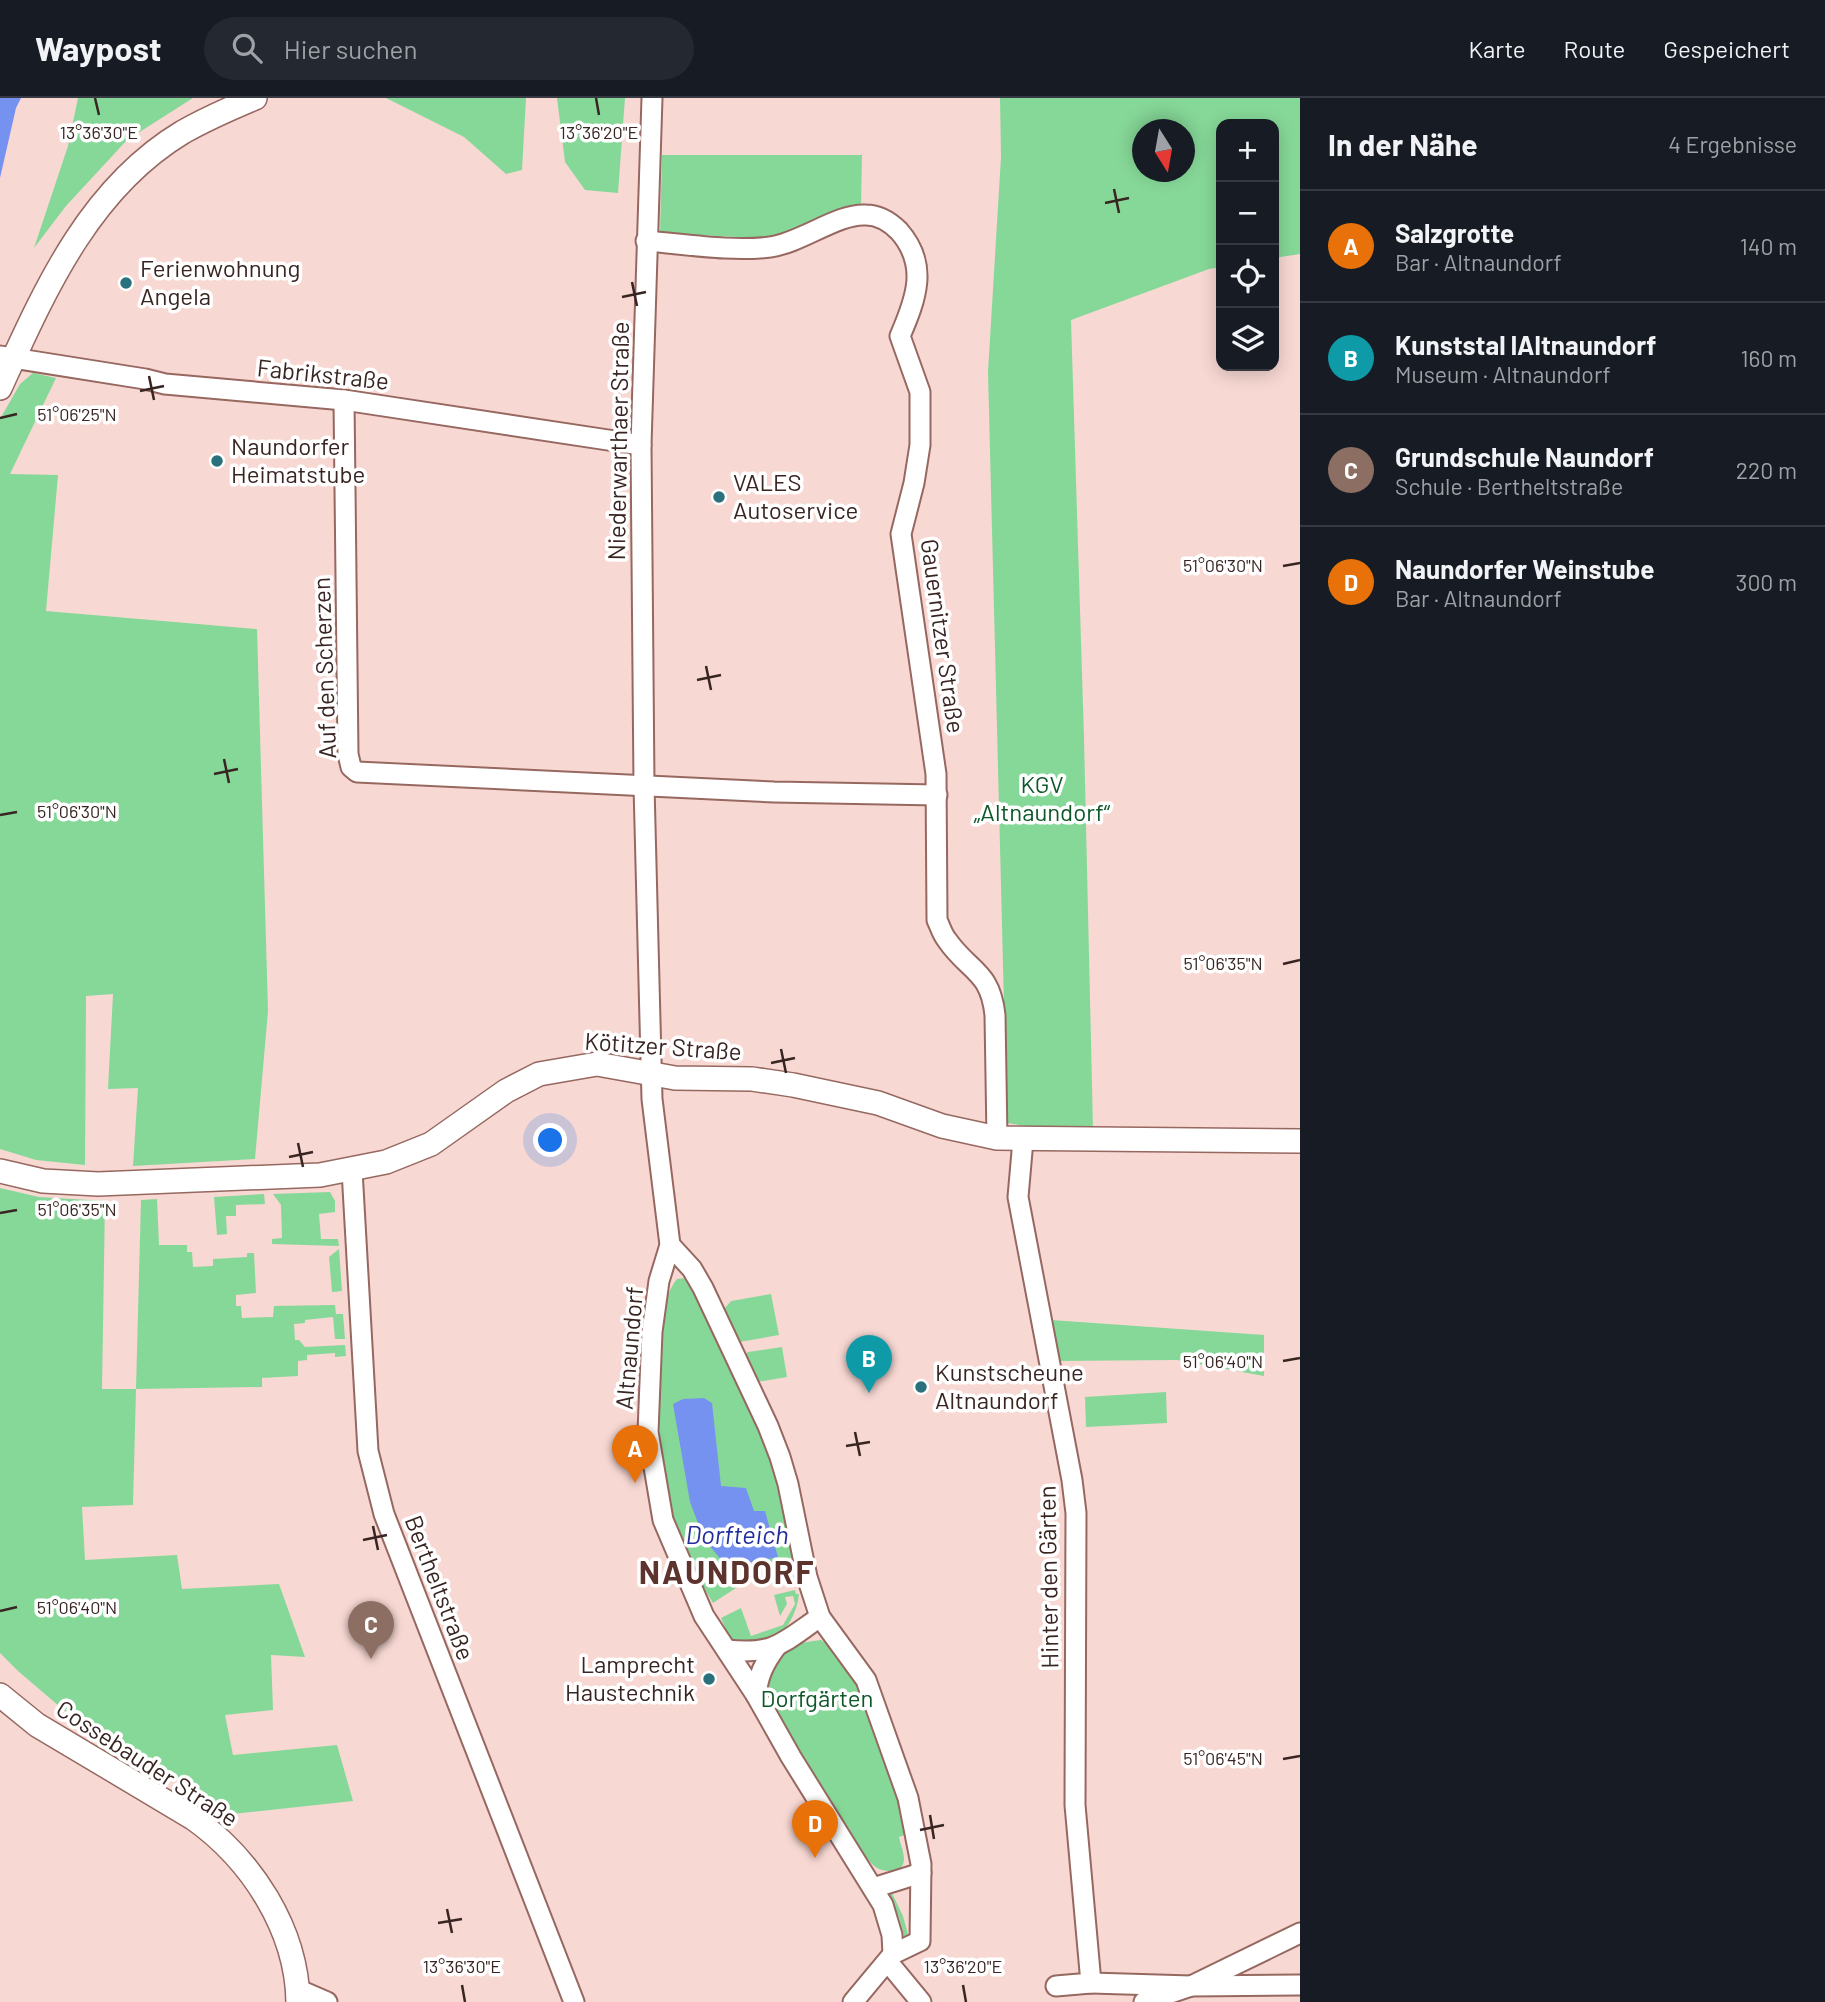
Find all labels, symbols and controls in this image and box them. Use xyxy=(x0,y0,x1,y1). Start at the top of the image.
search box xyxy=(204,17,694,80)
text: Waypost xyxy=(35,28,162,68)
icon: search xyxy=(228,29,266,67)
text: Hier suchen xyxy=(284,33,417,64)
text: Karte xyxy=(1468,34,1526,63)
text: Route xyxy=(1564,34,1625,63)
text: Gespeichert xyxy=(1663,34,1790,63)
north arrow xyxy=(1132,119,1195,182)
map controls xyxy=(1216,119,1279,371)
button: + xyxy=(1216,119,1279,182)
text: 13°36'30"E xyxy=(60,121,138,143)
text: 13°36'20"E xyxy=(560,121,638,143)
text: In der Nähe xyxy=(1328,126,1478,162)
text: 4 Ergebnisse xyxy=(1668,130,1797,158)
button: − xyxy=(1216,182,1279,245)
text: Salzgrotte xyxy=(1395,217,1514,248)
text: A xyxy=(1343,232,1359,260)
text: 140 m xyxy=(1740,232,1797,260)
button: locate xyxy=(1216,245,1279,308)
text: Bar · Altnaundorf xyxy=(1395,248,1562,276)
place label: Ferienwohnung Angela xyxy=(140,253,300,310)
marker: Ferienwohnung Angela xyxy=(118,275,134,291)
button: layers xyxy=(1216,308,1279,371)
street label: Niederwarthaer Straße xyxy=(601,321,634,561)
text: Kunststal lAltnaundorf xyxy=(1395,329,1656,360)
text: B xyxy=(1344,344,1358,372)
text: 160 m xyxy=(1740,344,1797,372)
street label: Fabrikstraße xyxy=(256,352,391,395)
text: Museum · Altnaundorf xyxy=(1395,360,1611,388)
text: 51°06'25"N xyxy=(37,403,117,425)
place label: Naundorfer Heimatstube xyxy=(231,431,365,488)
text: Grundschule Naundorf xyxy=(1395,441,1654,472)
marker: Naundorfer Heimatstube xyxy=(209,453,225,469)
text: C xyxy=(1344,456,1358,484)
text: 220 m xyxy=(1736,456,1797,484)
place label: VALES Autoservice xyxy=(733,467,858,524)
text: Schule · Bertheltstraße xyxy=(1395,472,1623,500)
marker: VALES Autoservice xyxy=(711,489,727,505)
street label: Gauernitzer Straße xyxy=(915,537,971,735)
text: Naundorfer Weinstube xyxy=(1395,553,1654,584)
text: 51°06'30"N xyxy=(1183,554,1263,576)
text: D xyxy=(1344,568,1358,596)
text: 300 m xyxy=(1736,568,1797,596)
street label: Auf den Scherzen xyxy=(306,577,341,759)
text: Bar · Altnaundorf xyxy=(1395,584,1562,612)
park label: KGV „Altnaundorf“ xyxy=(974,769,1111,826)
text: 51°06'30"N xyxy=(37,800,117,822)
text: 51°06'35"N xyxy=(1183,952,1263,974)
street label: Kötitzer Straße xyxy=(584,1026,743,1065)
your location xyxy=(533,1123,567,1157)
text: 51°06'35"N xyxy=(37,1198,117,1220)
street label: Altnaundorf xyxy=(609,1285,648,1411)
pin: B xyxy=(846,1335,892,1393)
text: 51°06'40"N xyxy=(1183,1350,1263,1372)
place label: Kunstscheune Altnaundorf xyxy=(935,1357,1084,1414)
marker: Kunstscheune Altnaundorf xyxy=(913,1379,929,1395)
pin: A xyxy=(612,1425,658,1483)
street label: Hinter den Gärten xyxy=(1031,1485,1064,1669)
street label: Bertheltstraße xyxy=(399,1511,481,1664)
water label: Dorfteich xyxy=(685,1518,789,1549)
district label: NAUNDORF xyxy=(639,1552,815,1590)
text: 51°06'40"N xyxy=(37,1596,117,1618)
pin: C xyxy=(348,1601,394,1659)
place label: Lamprecht Haustechnik xyxy=(565,1649,695,1706)
marker: Lamprecht Haustechnik xyxy=(701,1671,717,1687)
park label: Dorfgärten xyxy=(761,1683,873,1712)
street label: Cossebauder Straße xyxy=(52,1693,244,1832)
text: 51°06'45"N xyxy=(1183,1747,1263,1769)
pin: D xyxy=(792,1800,838,1858)
text: 13°36'30"E xyxy=(423,1955,501,1977)
text: 13°36'20"E xyxy=(924,1955,1002,1977)

